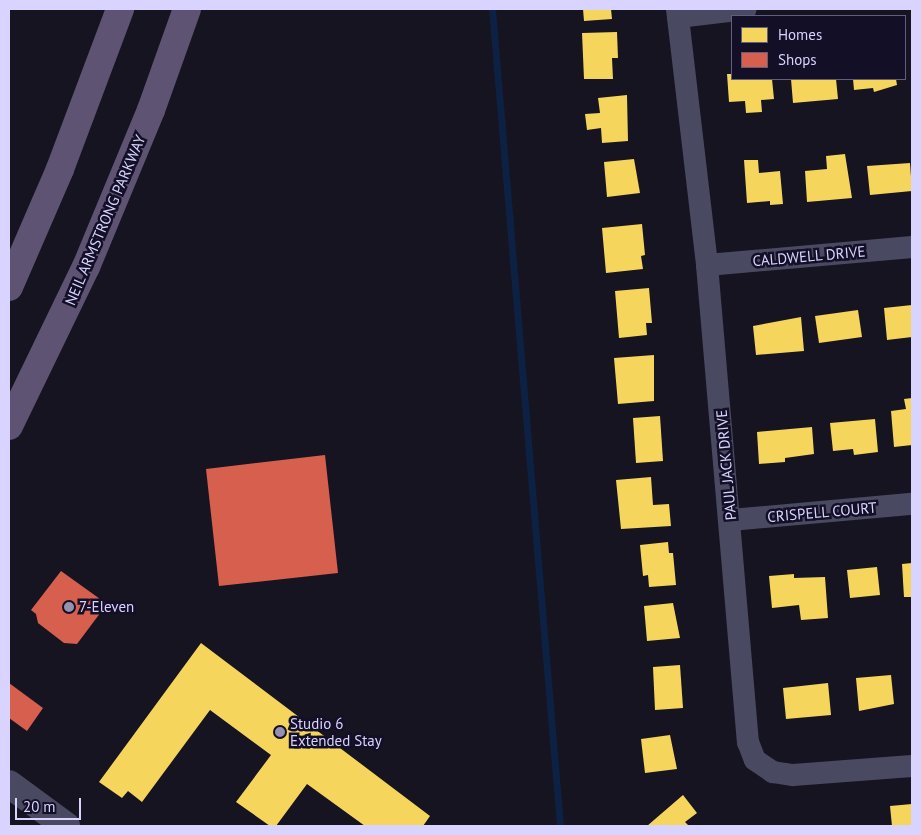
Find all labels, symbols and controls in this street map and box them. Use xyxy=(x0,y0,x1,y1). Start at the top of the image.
legend xyxy=(731,15,906,80)
text: Homes xyxy=(778,25,822,44)
text: Shops xyxy=(778,50,817,69)
street label: NEIL ARMSTRONG PARKWAY xyxy=(61,132,149,308)
street label: CALDWELL DRIVE xyxy=(752,242,866,270)
street label: PAUL JACK DRIVE xyxy=(712,408,740,522)
street label: CRISPELL COURT xyxy=(766,498,878,526)
place label: 7-Eleven xyxy=(79,598,134,616)
marker: 7-Eleven xyxy=(63,601,75,613)
place label: Studio 6 Extended Stay xyxy=(290,714,382,749)
marker: Studio 6 Extended Stay xyxy=(274,726,286,738)
scale bar xyxy=(18,788,84,820)
text: 20 m xyxy=(23,797,56,816)

